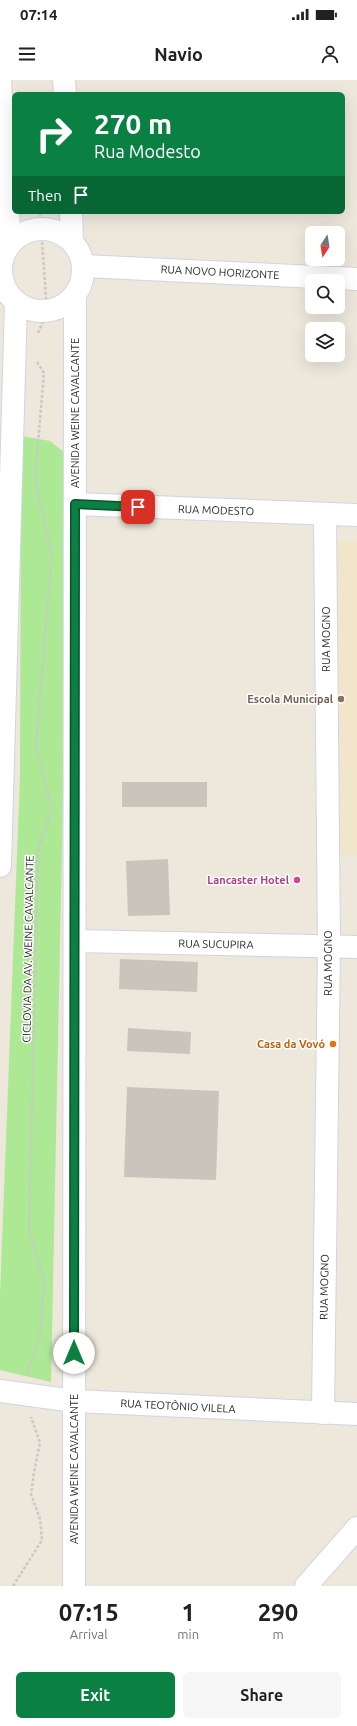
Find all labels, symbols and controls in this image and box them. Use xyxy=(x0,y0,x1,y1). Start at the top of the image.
text: 07:14 xyxy=(20,6,58,23)
icon: menu xyxy=(16,43,38,65)
icon: person xyxy=(319,43,341,65)
text: Navio xyxy=(154,44,203,64)
icon: right xyxy=(28,108,80,160)
text: 270 m xyxy=(94,108,172,139)
text: Rua Modesto xyxy=(94,141,201,161)
icon: arrive xyxy=(70,184,92,206)
text: Then xyxy=(28,187,62,204)
north arrow xyxy=(305,226,345,266)
map controls xyxy=(305,226,345,362)
street label: RUA NOVO HORIZONTE xyxy=(160,263,280,281)
button: search xyxy=(305,274,345,314)
button: layers xyxy=(305,322,345,362)
street label: AVENIDA WEINE CAVALCANTE xyxy=(69,338,81,488)
pin xyxy=(121,490,155,524)
icon: arrive xyxy=(127,496,149,518)
street label: RUA MODESTO xyxy=(178,503,254,517)
street label: RUA MOGNO xyxy=(320,606,332,672)
place label: Escola Municipal xyxy=(247,693,334,705)
marker: Escola Municipal xyxy=(336,694,346,704)
street label: CICLOVIA DA AV. WEINE CAVALCANTE xyxy=(20,855,36,1043)
place label: Lancaster Hotel xyxy=(207,874,290,886)
marker: Lancaster Hotel xyxy=(292,875,302,885)
street label: RUA MOGNO xyxy=(322,930,334,996)
street label: RUA SUCUPIRA xyxy=(178,937,255,951)
place label: Casa da Vovó xyxy=(257,1038,325,1050)
marker: Casa da Vovó xyxy=(328,1039,338,1049)
street label: RUA MOGNO xyxy=(317,1254,331,1320)
position arrow xyxy=(53,1332,95,1374)
street label: AVENIDA WEINE CAVALCANTE xyxy=(68,1394,80,1544)
street label: RUA TEOTÔNIO VILELA xyxy=(120,1396,237,1415)
text: 07:15 xyxy=(59,1599,119,1626)
text: 1 xyxy=(181,1599,195,1626)
text: 290 xyxy=(258,1599,298,1626)
text: Arrival xyxy=(70,1627,108,1641)
text: min xyxy=(177,1627,199,1641)
text: m xyxy=(272,1627,284,1641)
button: Exit xyxy=(16,1672,175,1718)
button: Share xyxy=(183,1672,341,1718)

